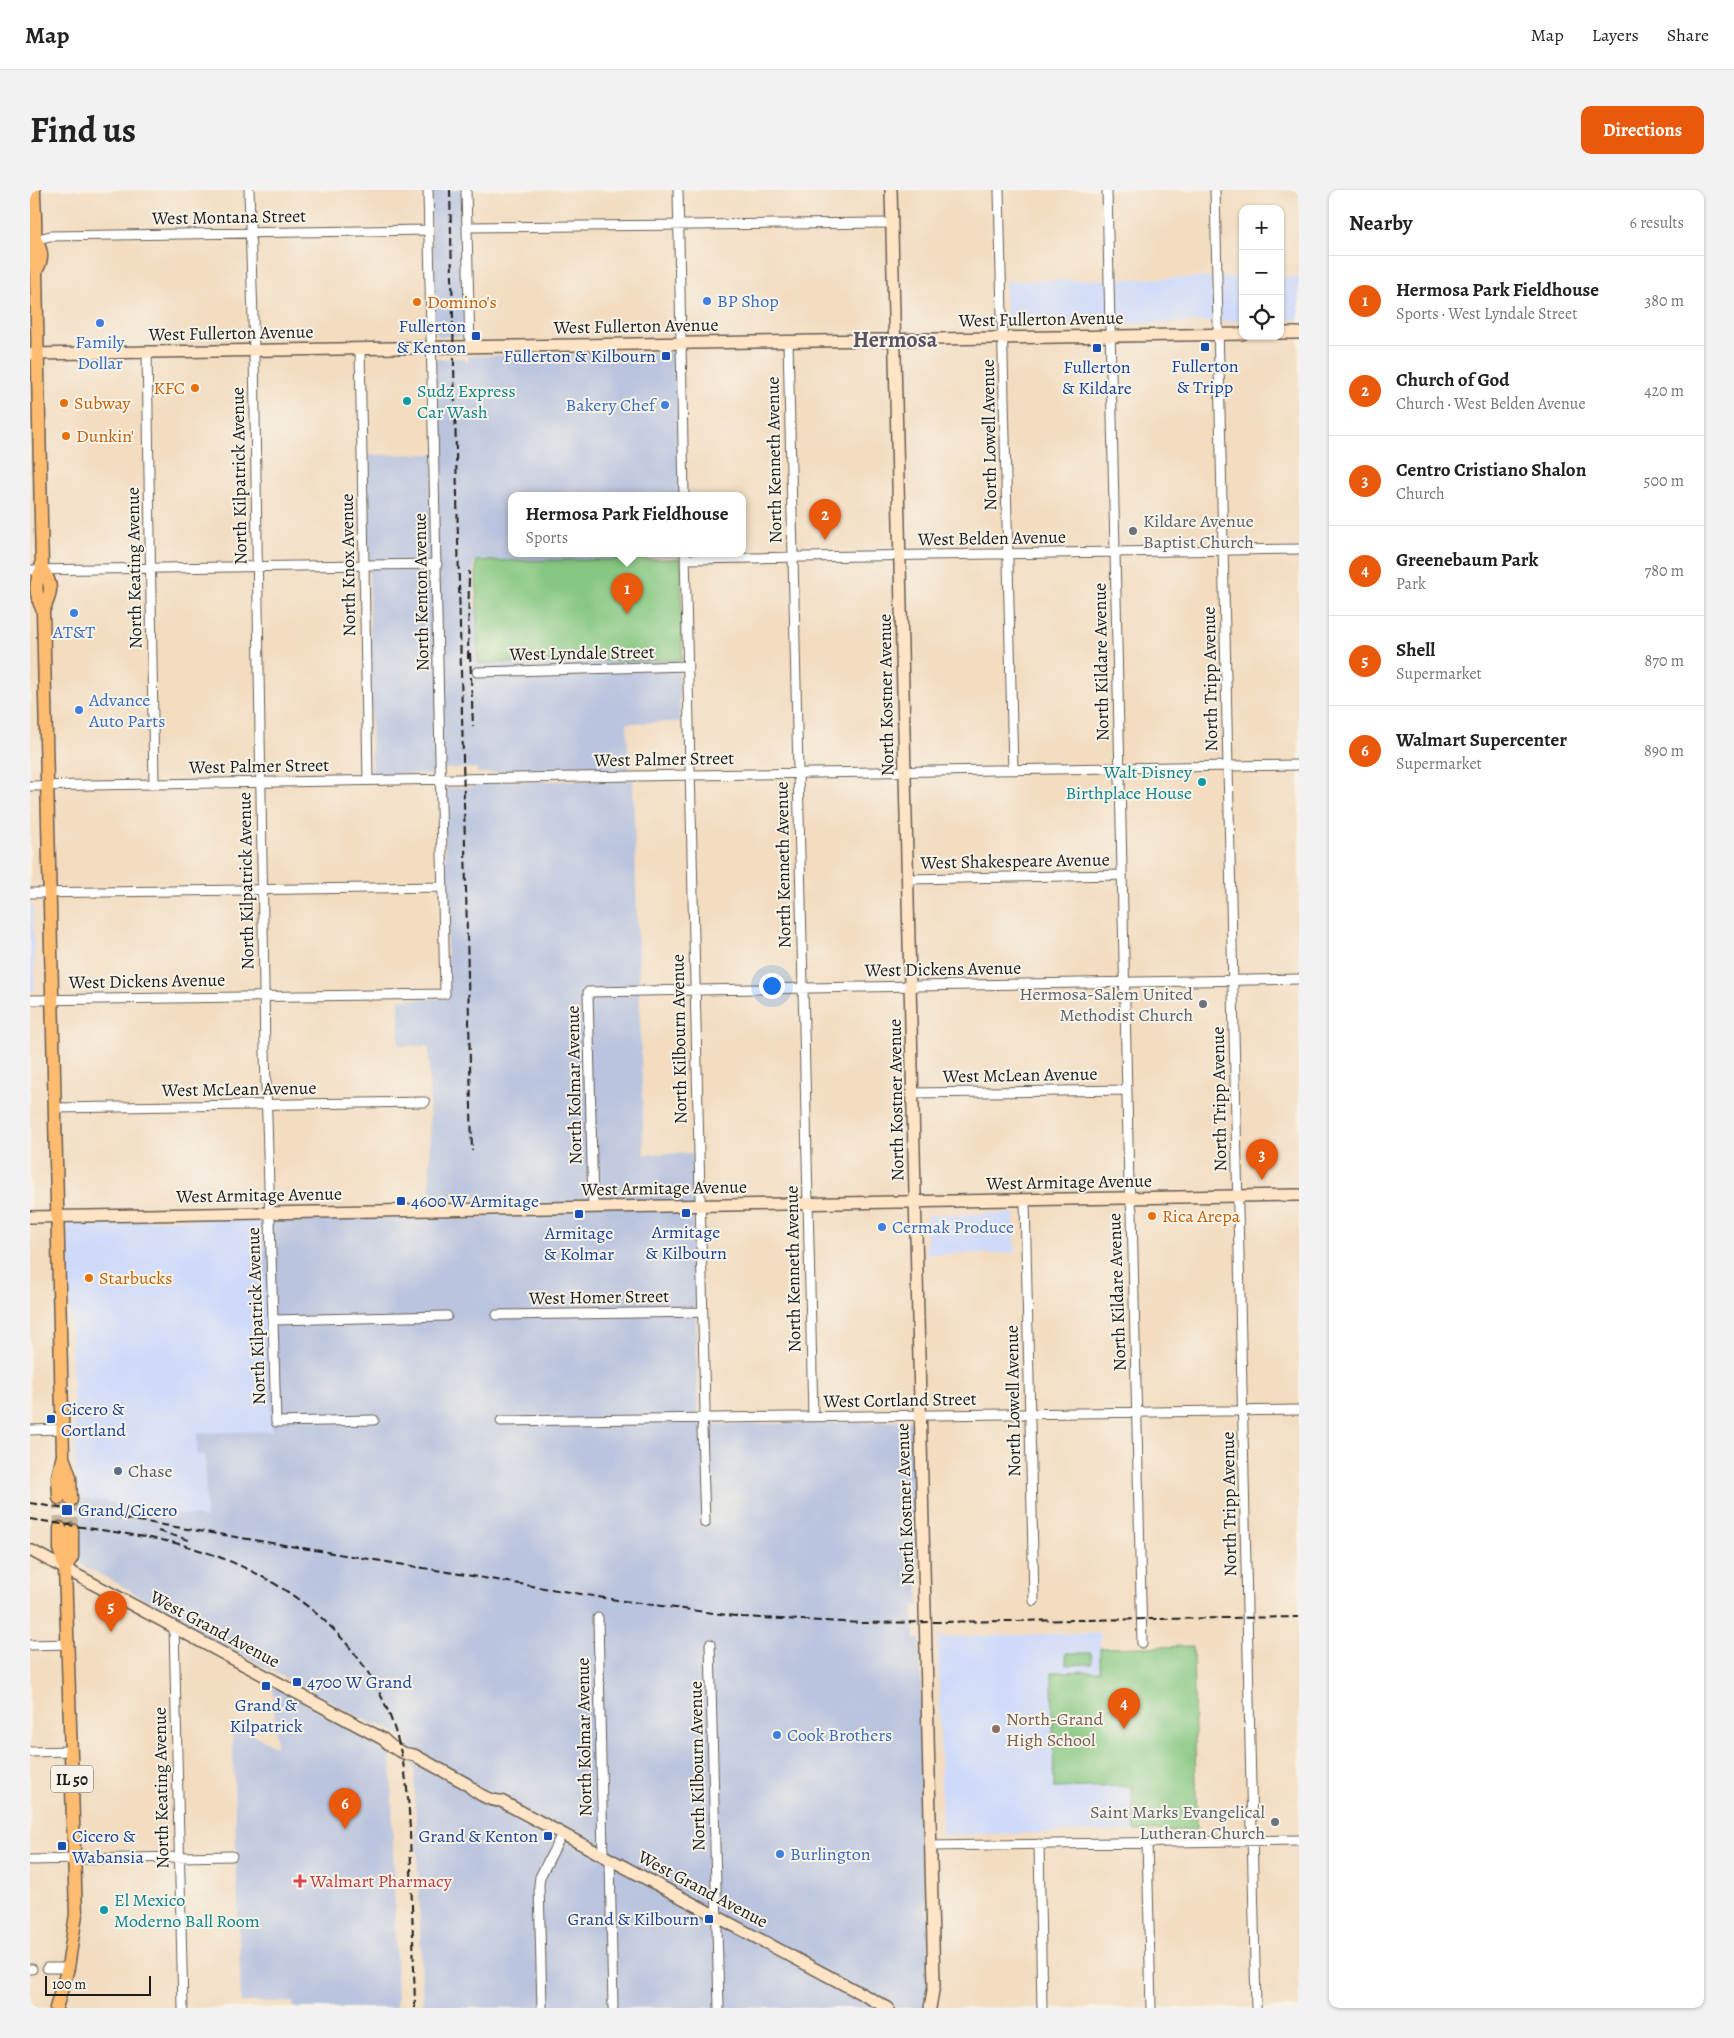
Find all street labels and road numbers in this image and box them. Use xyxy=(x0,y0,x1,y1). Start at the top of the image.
street label: West Montana Street xyxy=(151,204,306,230)
street label: West Fullerton Avenue xyxy=(957,306,1124,332)
street label: West Fullerton Avenue xyxy=(552,313,719,339)
street label: West Fullerton Avenue xyxy=(147,320,314,346)
street label: North Lowell Avenue xyxy=(976,359,1002,511)
street label: North Kenneth Avenue xyxy=(761,376,787,544)
street label: North Kilpatrick Avenue xyxy=(225,387,253,565)
street label: North Keating Avenue xyxy=(121,487,147,649)
street label: North Knox Avenue xyxy=(335,493,361,637)
street label: North Kenton Avenue xyxy=(408,513,434,671)
street label: West Belden Avenue xyxy=(917,525,1066,551)
street label: North Kildare Avenue xyxy=(1088,583,1114,741)
street label: North Tripp Avenue xyxy=(1197,606,1223,752)
street label: North Kostner Avenue xyxy=(873,614,899,776)
street label: West Lyndale Street xyxy=(508,640,655,666)
street label: West Palmer Street xyxy=(593,746,734,772)
street label: West Palmer Street xyxy=(188,753,329,779)
street label: North Kenneth Avenue xyxy=(770,781,796,949)
street label: North Kilpatrick Avenue xyxy=(232,792,260,970)
street label: West Shakespeare Avenue xyxy=(919,847,1110,875)
street label: North Kilbourn Avenue xyxy=(666,954,692,1124)
street label: West Dickens Avenue xyxy=(864,956,1021,982)
street label: West Dickens Avenue xyxy=(68,968,225,994)
street label: North Kolmar Avenue xyxy=(561,1005,587,1165)
street label: North Kostner Avenue xyxy=(883,1019,909,1181)
street label: North Tripp Avenue xyxy=(1206,1026,1232,1172)
street label: West McLean Avenue xyxy=(941,1062,1098,1088)
street label: West McLean Avenue xyxy=(160,1076,317,1102)
street label: West Armitage Avenue xyxy=(985,1169,1152,1195)
street label: West Armitage Avenue xyxy=(580,1175,747,1201)
street label: West Armitage Avenue xyxy=(175,1182,342,1208)
street label: North Kenneth Avenue xyxy=(780,1185,806,1353)
street label: North Kildare Avenue xyxy=(1102,1212,1132,1372)
street label: North Kilpatrick Avenue xyxy=(241,1227,271,1405)
street label: West Homer Street xyxy=(528,1284,669,1310)
street label: North Lowell Avenue xyxy=(1000,1325,1026,1477)
street label: West Cortland Street xyxy=(822,1387,977,1413)
street label: North Kostner Avenue xyxy=(890,1422,920,1586)
street label: North Tripp Avenue xyxy=(1216,1431,1242,1577)
street label: West Grand Avenue xyxy=(145,1584,284,1673)
street label: North Kolmar Avenue xyxy=(571,1657,597,1817)
street label: North Kilbourn Avenue xyxy=(684,1681,710,1851)
street label: North Keating Avenue xyxy=(148,1707,174,1869)
road number: IL 50 xyxy=(51,1766,93,1792)
street label: West Grand Avenue xyxy=(633,1844,772,1933)

